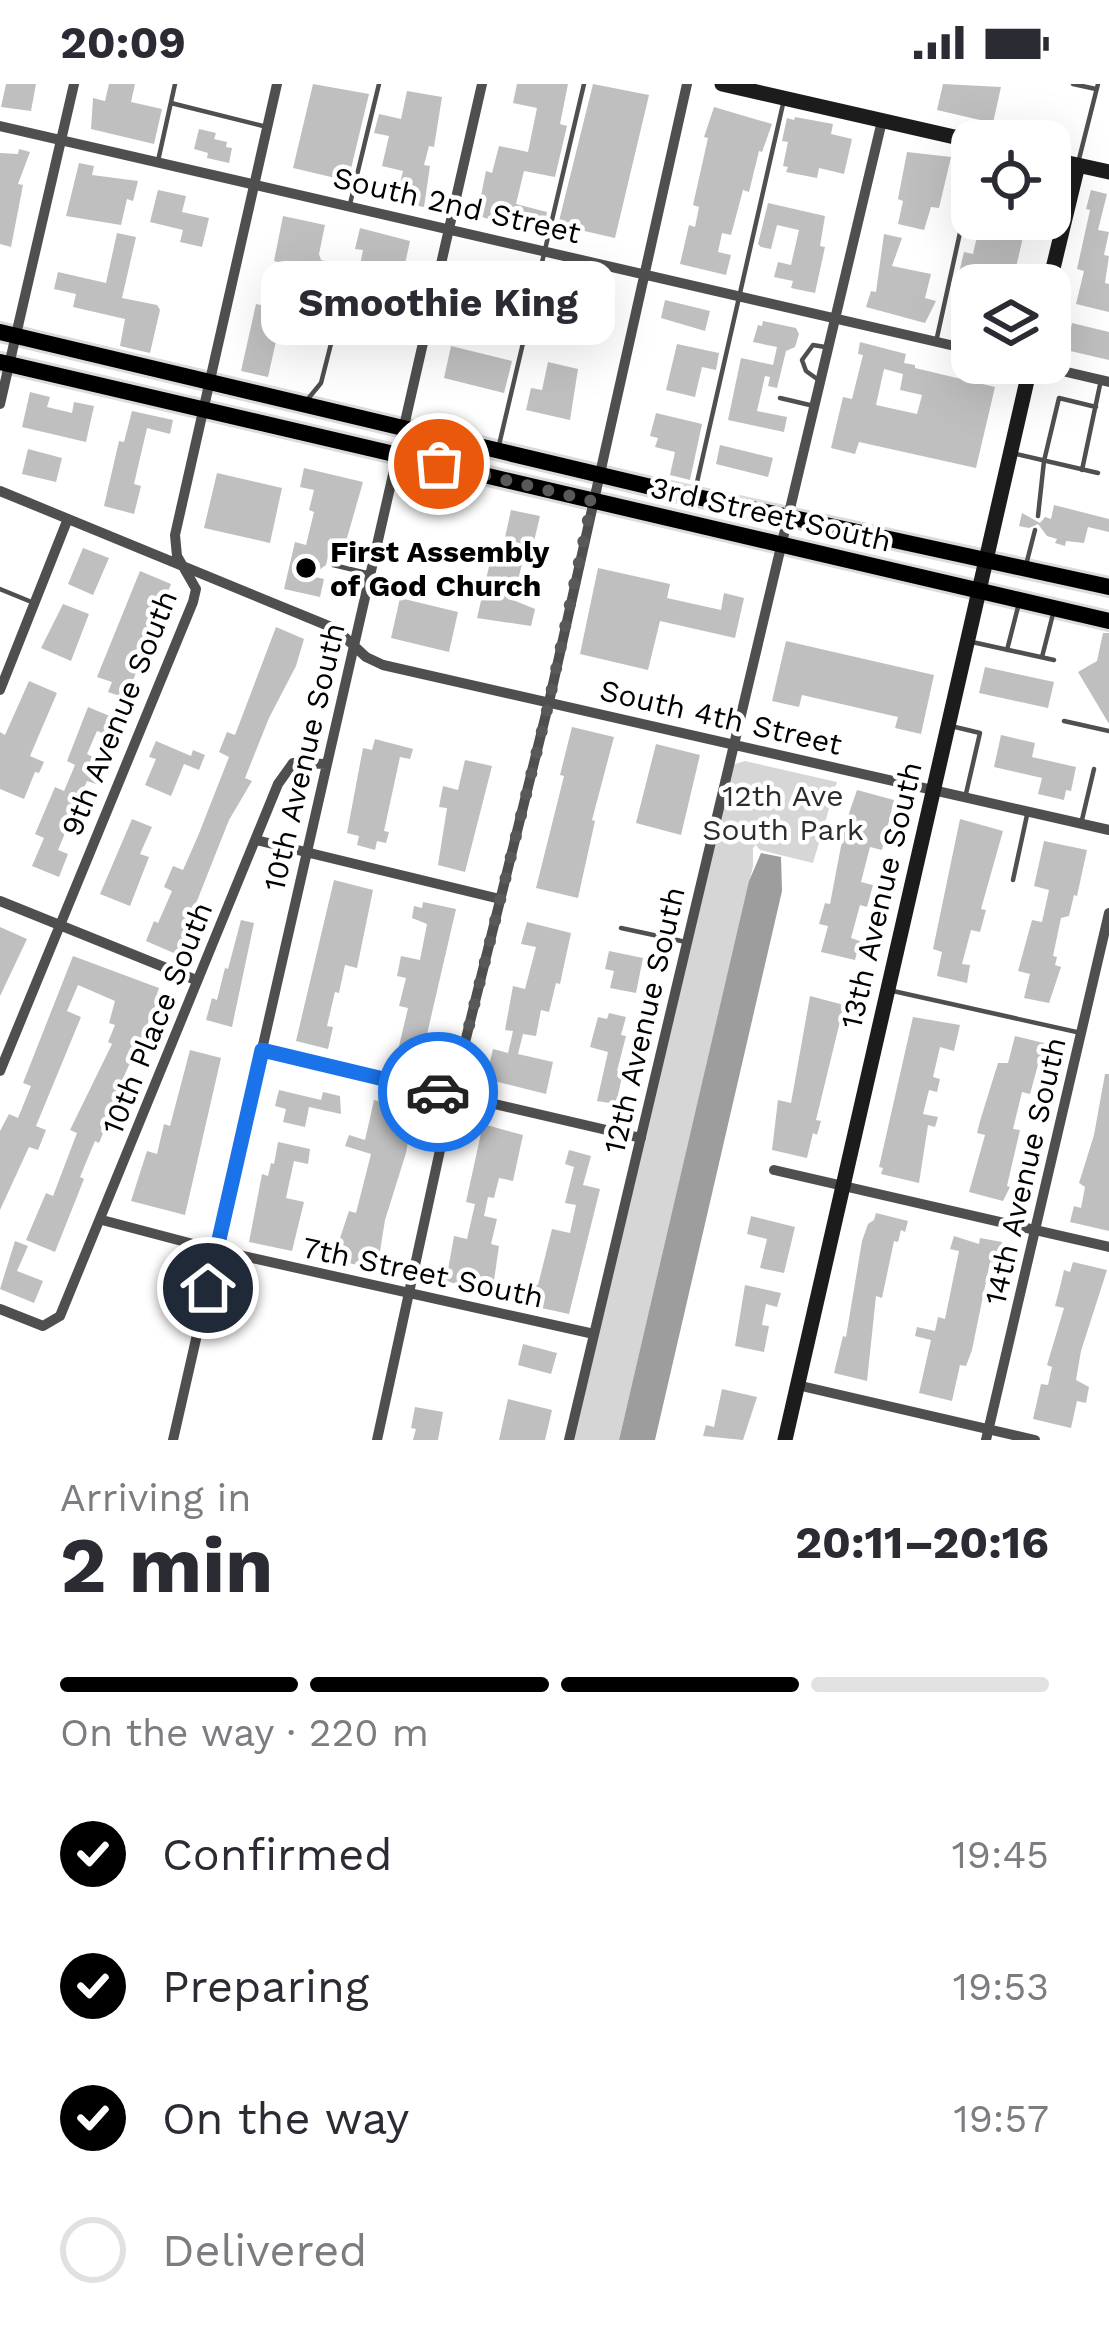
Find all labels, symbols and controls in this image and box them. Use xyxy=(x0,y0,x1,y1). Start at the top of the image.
text: 20:09 xyxy=(60,16,186,69)
map controls xyxy=(951,120,1071,384)
button: locate xyxy=(951,120,1071,240)
street label: South 2nd Street xyxy=(330,160,584,251)
callout: Smoothie King xyxy=(262,260,616,344)
button: layers xyxy=(951,264,1071,384)
text: Smoothie King xyxy=(298,280,578,325)
pin xyxy=(388,413,490,515)
icon: bag xyxy=(406,431,472,497)
street label: 3rd Street South xyxy=(647,469,895,559)
place label: First Assembly of God Church xyxy=(330,534,550,603)
marker: First Assembly of God Church xyxy=(293,555,319,581)
street label: 9th Avenue South xyxy=(54,585,184,841)
street label: 10th Avenue South xyxy=(256,620,352,894)
street label: South 4th Street xyxy=(597,672,846,762)
street label: 13th Avenue South xyxy=(833,758,929,1032)
park label: 12th Ave South Park xyxy=(702,778,864,847)
street label: 12th Avenue South xyxy=(596,883,692,1157)
street label: 10th Place South xyxy=(94,897,220,1139)
courier xyxy=(378,1032,498,1152)
street label: 14th Avenue South xyxy=(977,1034,1073,1308)
icon: car xyxy=(405,1059,471,1125)
street label: 7th Street South xyxy=(299,1229,547,1315)
pin xyxy=(157,1237,259,1339)
icon: home xyxy=(175,1255,241,1321)
text: Arriving in xyxy=(60,1475,251,1520)
text: 20:11–20:16 xyxy=(795,1516,1049,1569)
text: 2 min xyxy=(60,1519,273,1611)
text: On the way · 220 m xyxy=(60,1710,429,1755)
icon: check xyxy=(60,1821,126,1887)
text: Confirmed xyxy=(162,1828,393,1881)
text: 19:45 xyxy=(952,1832,1049,1877)
icon: check xyxy=(60,1953,126,2019)
text: Preparing xyxy=(162,1960,369,2013)
text: 19:53 xyxy=(953,1964,1049,2009)
icon: check xyxy=(60,2085,126,2151)
text: On the way xyxy=(162,2092,409,2145)
text: 19:57 xyxy=(954,2096,1049,2141)
text: Delivered xyxy=(162,2224,367,2277)

